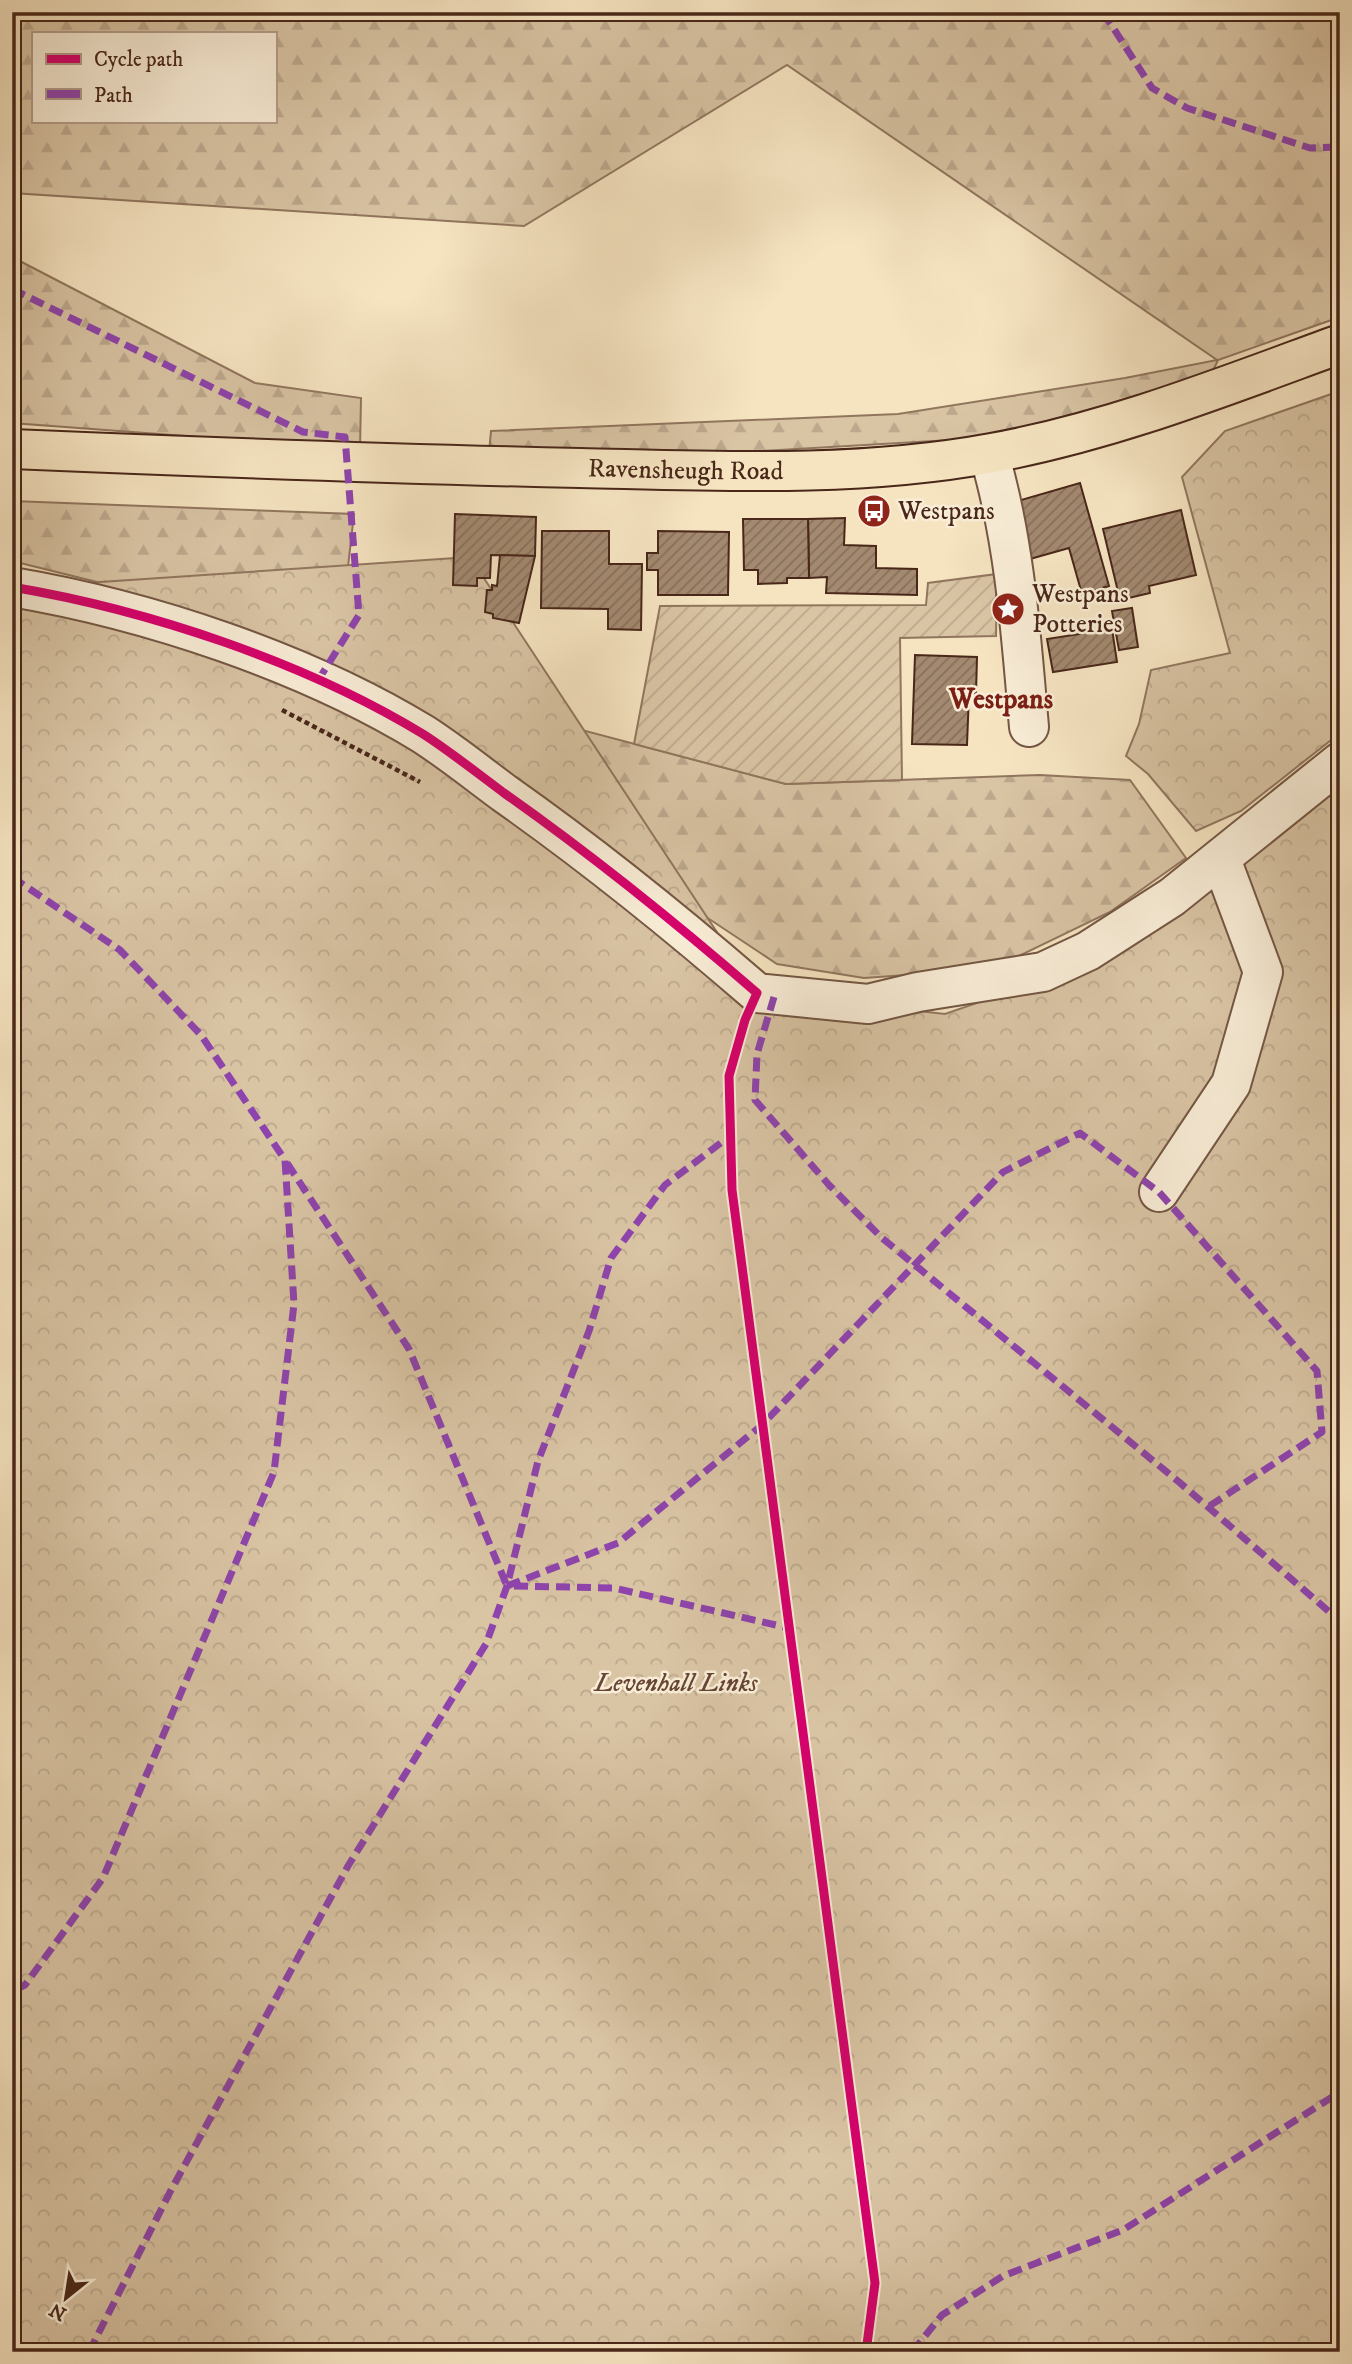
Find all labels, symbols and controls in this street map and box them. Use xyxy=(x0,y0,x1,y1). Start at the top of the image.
legend xyxy=(32,32,276,122)
text: Cycle path xyxy=(94,47,183,73)
text: Path xyxy=(94,83,133,109)
street label: Ravensheugh Road xyxy=(588,452,783,488)
bus stop icon: Westpans xyxy=(855,492,893,530)
place label: Westpans xyxy=(897,495,995,528)
place label: Westpans Potteries xyxy=(1031,578,1129,641)
place icon: Westpans Potteries xyxy=(989,590,1027,628)
district label: Westpans xyxy=(948,682,1054,717)
park label: Levenhall Links xyxy=(593,1667,759,1700)
north arrow xyxy=(32,2262,102,2332)
text: N xyxy=(45,2297,71,2325)

